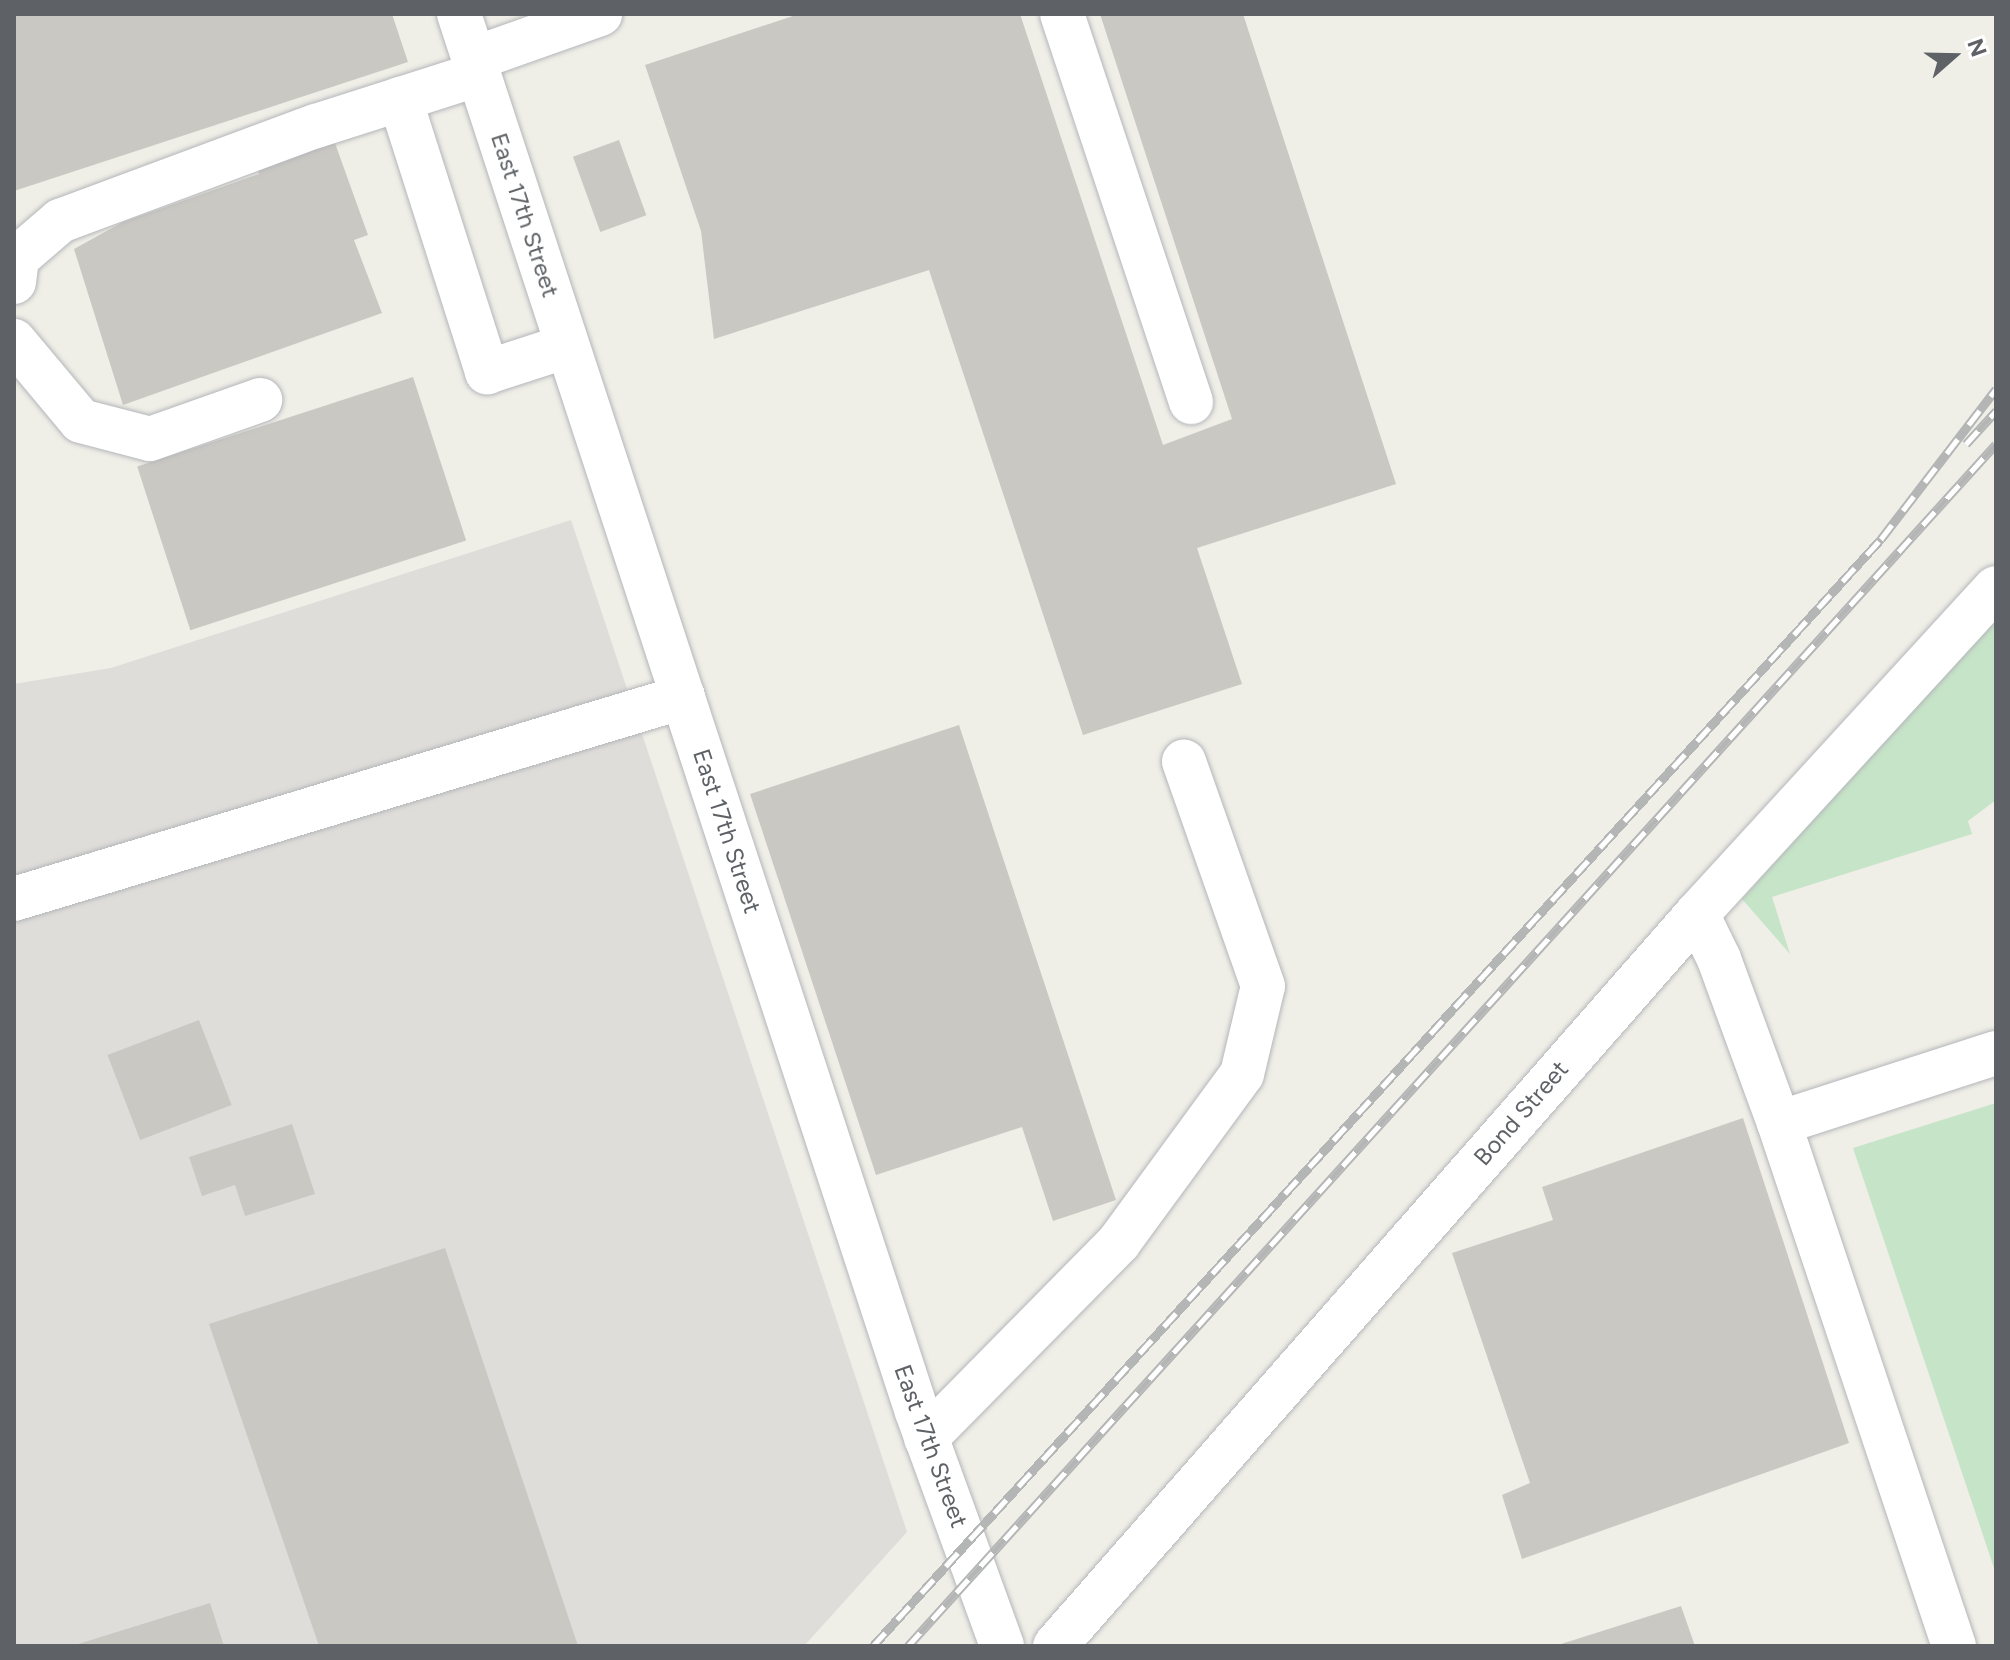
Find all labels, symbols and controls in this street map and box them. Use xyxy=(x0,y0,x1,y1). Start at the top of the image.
north arrow xyxy=(1914,16,1994,96)
text: N xyxy=(1961,35,1993,60)
street label: East 17th Street xyxy=(485,129,565,301)
street label: East 17th Street xyxy=(687,745,767,917)
street label: Bond Street xyxy=(1468,1055,1574,1171)
street label: East 17th Street xyxy=(888,1361,974,1531)

